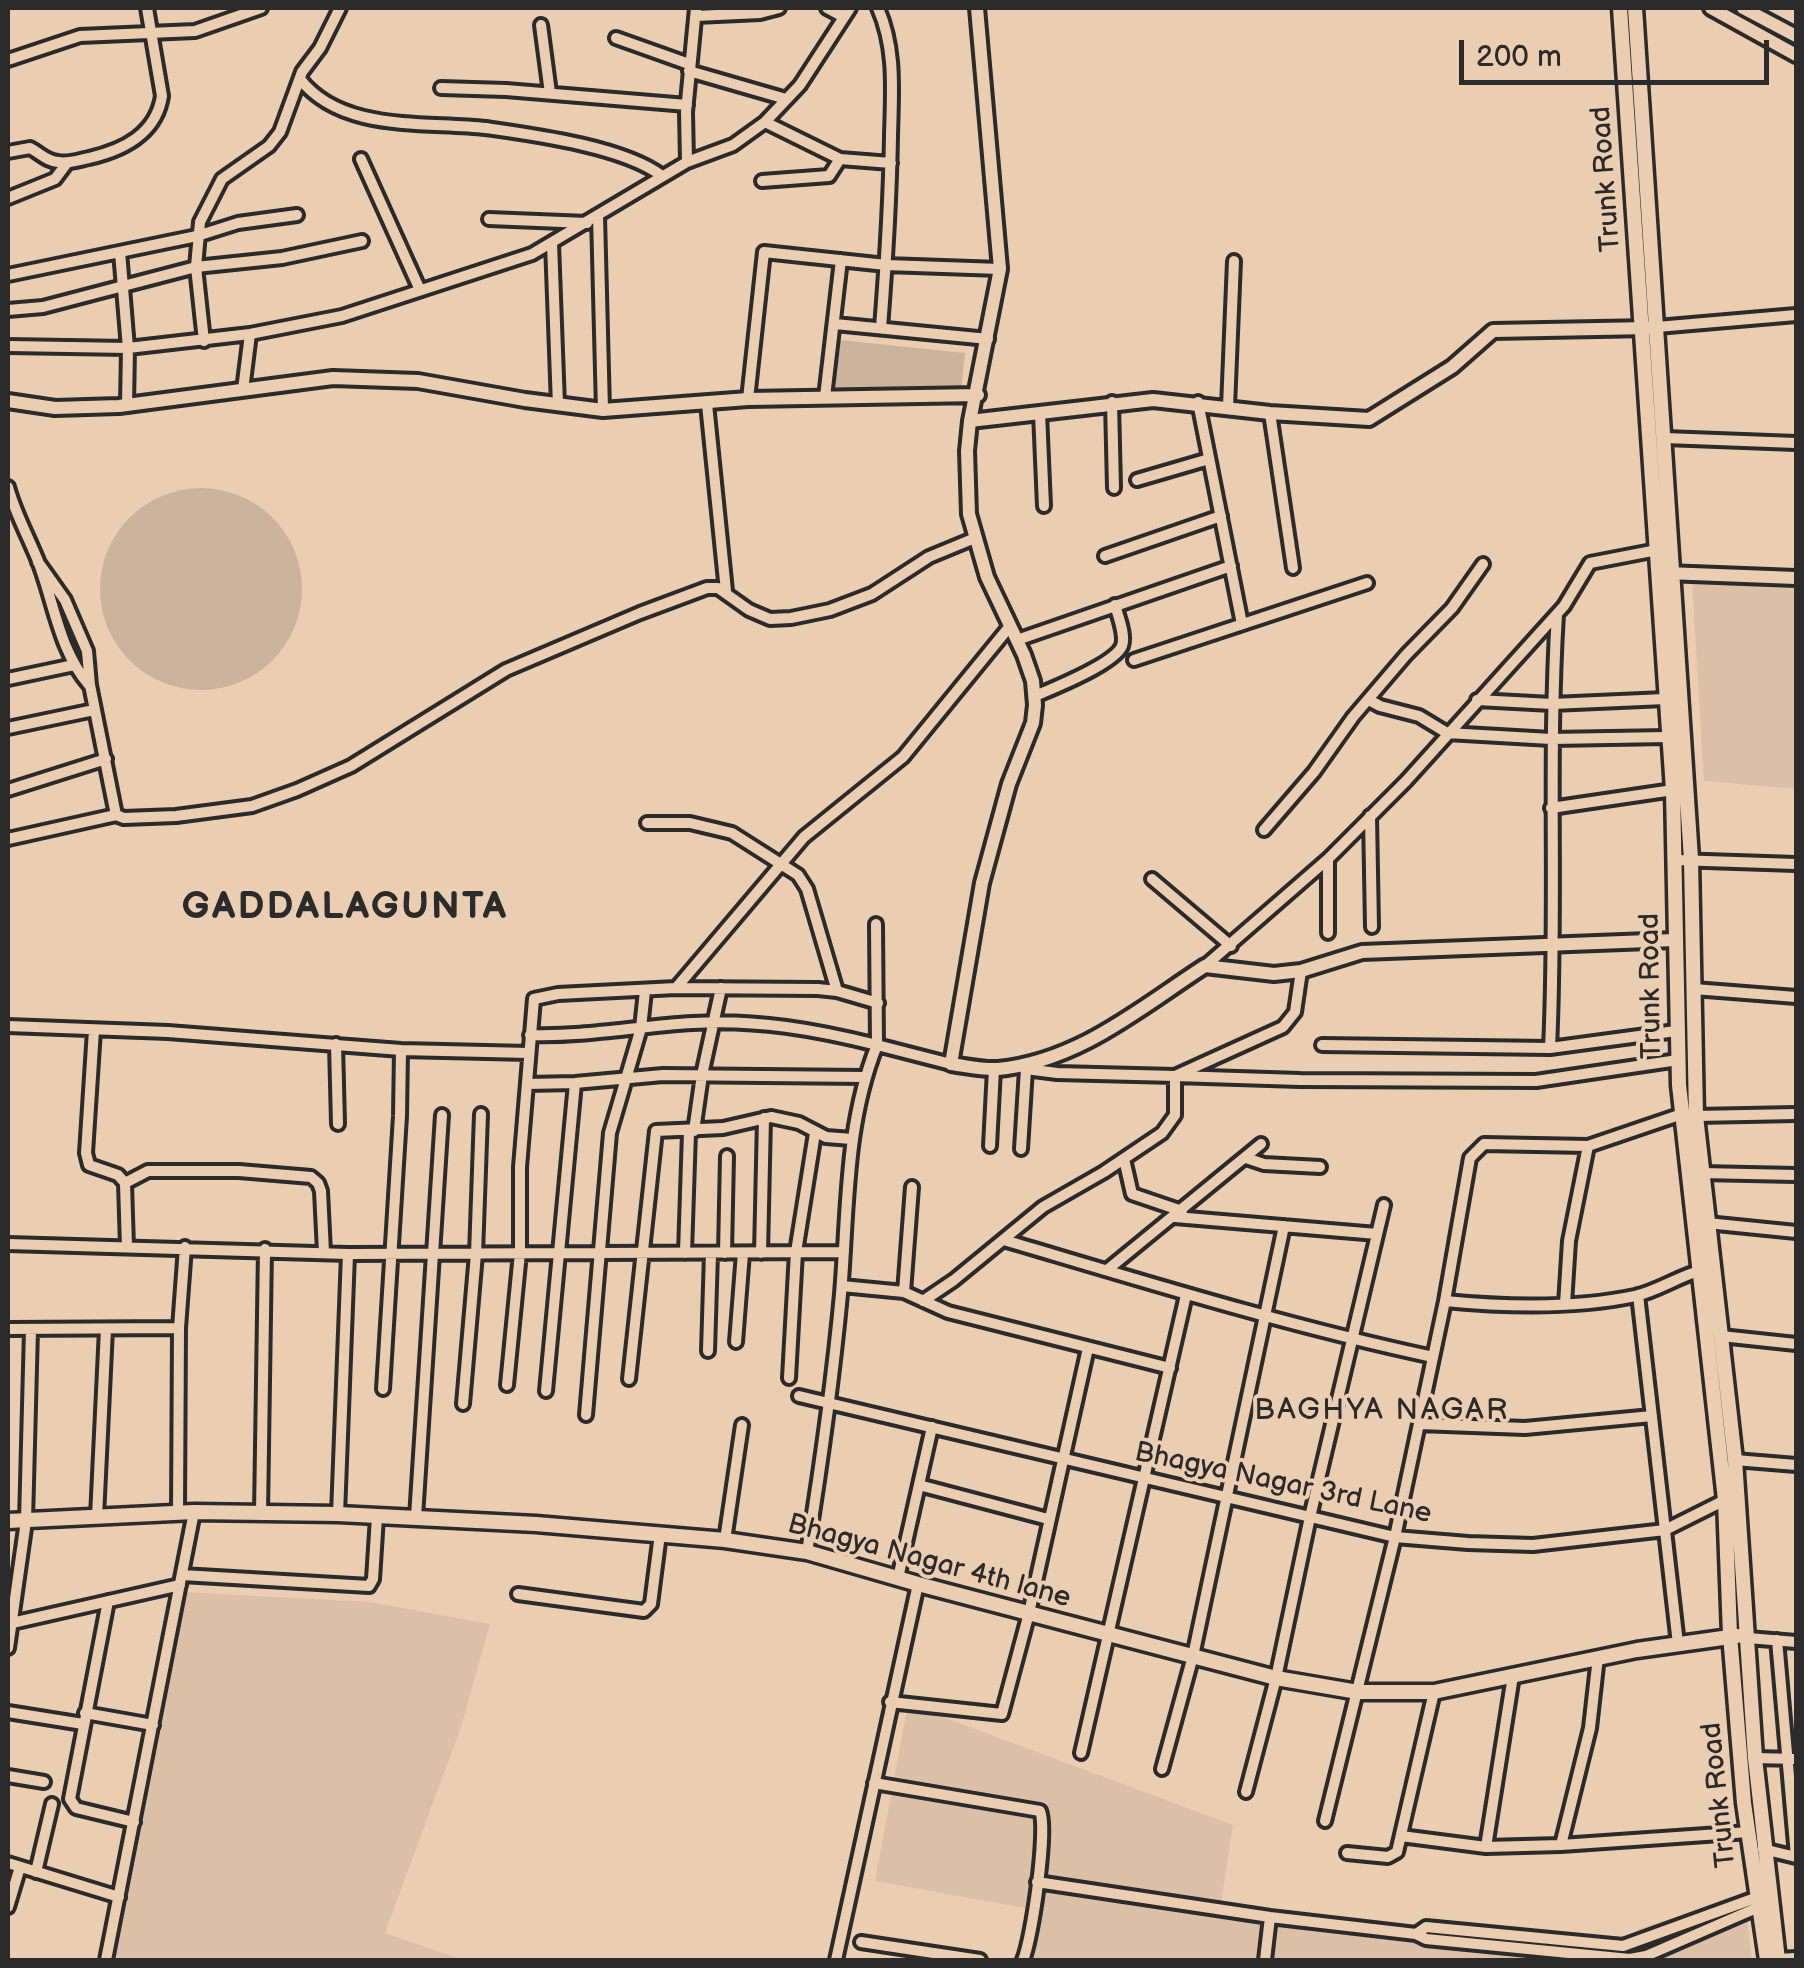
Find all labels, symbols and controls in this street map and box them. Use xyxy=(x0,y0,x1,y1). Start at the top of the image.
scale bar xyxy=(1464,20,1774,82)
text: 200 m xyxy=(1476,39,1562,75)
street label: Trunk Road xyxy=(1585,105,1629,253)
district label: GADDALAGUNTA xyxy=(182,885,508,931)
street label: Trunk Road xyxy=(1634,913,1670,1059)
district label: BAGHYA NAGAR xyxy=(1254,1393,1510,1429)
street label: Bhagya Nagar 3rd Lane xyxy=(1132,1436,1434,1532)
street label: Bhagya Nagar 4th lane xyxy=(784,1508,1074,1616)
street label: Trunk Road xyxy=(1696,1721,1744,1869)

